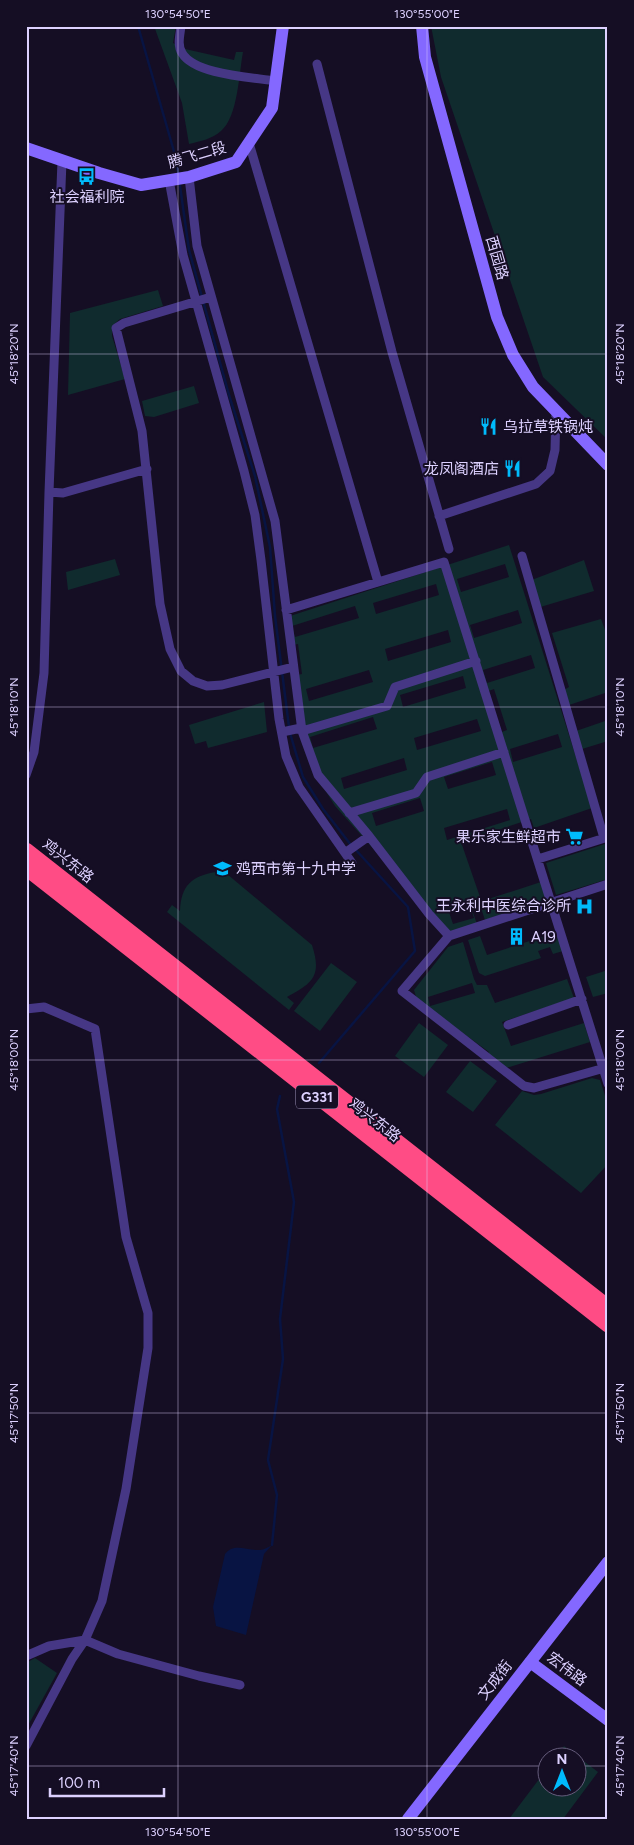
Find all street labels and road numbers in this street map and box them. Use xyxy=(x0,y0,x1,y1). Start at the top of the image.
street label: 腾飞二段 xyxy=(166,138,228,172)
street label: 西园路 xyxy=(482,234,512,282)
street label: 鸡兴东路 xyxy=(39,835,97,887)
road number: G331 xyxy=(296,1086,338,1108)
street label: 鸡兴东路 xyxy=(346,1094,404,1146)
street label: 宏伟路 xyxy=(544,1648,590,1690)
street label: 文成街 xyxy=(474,1657,516,1703)

